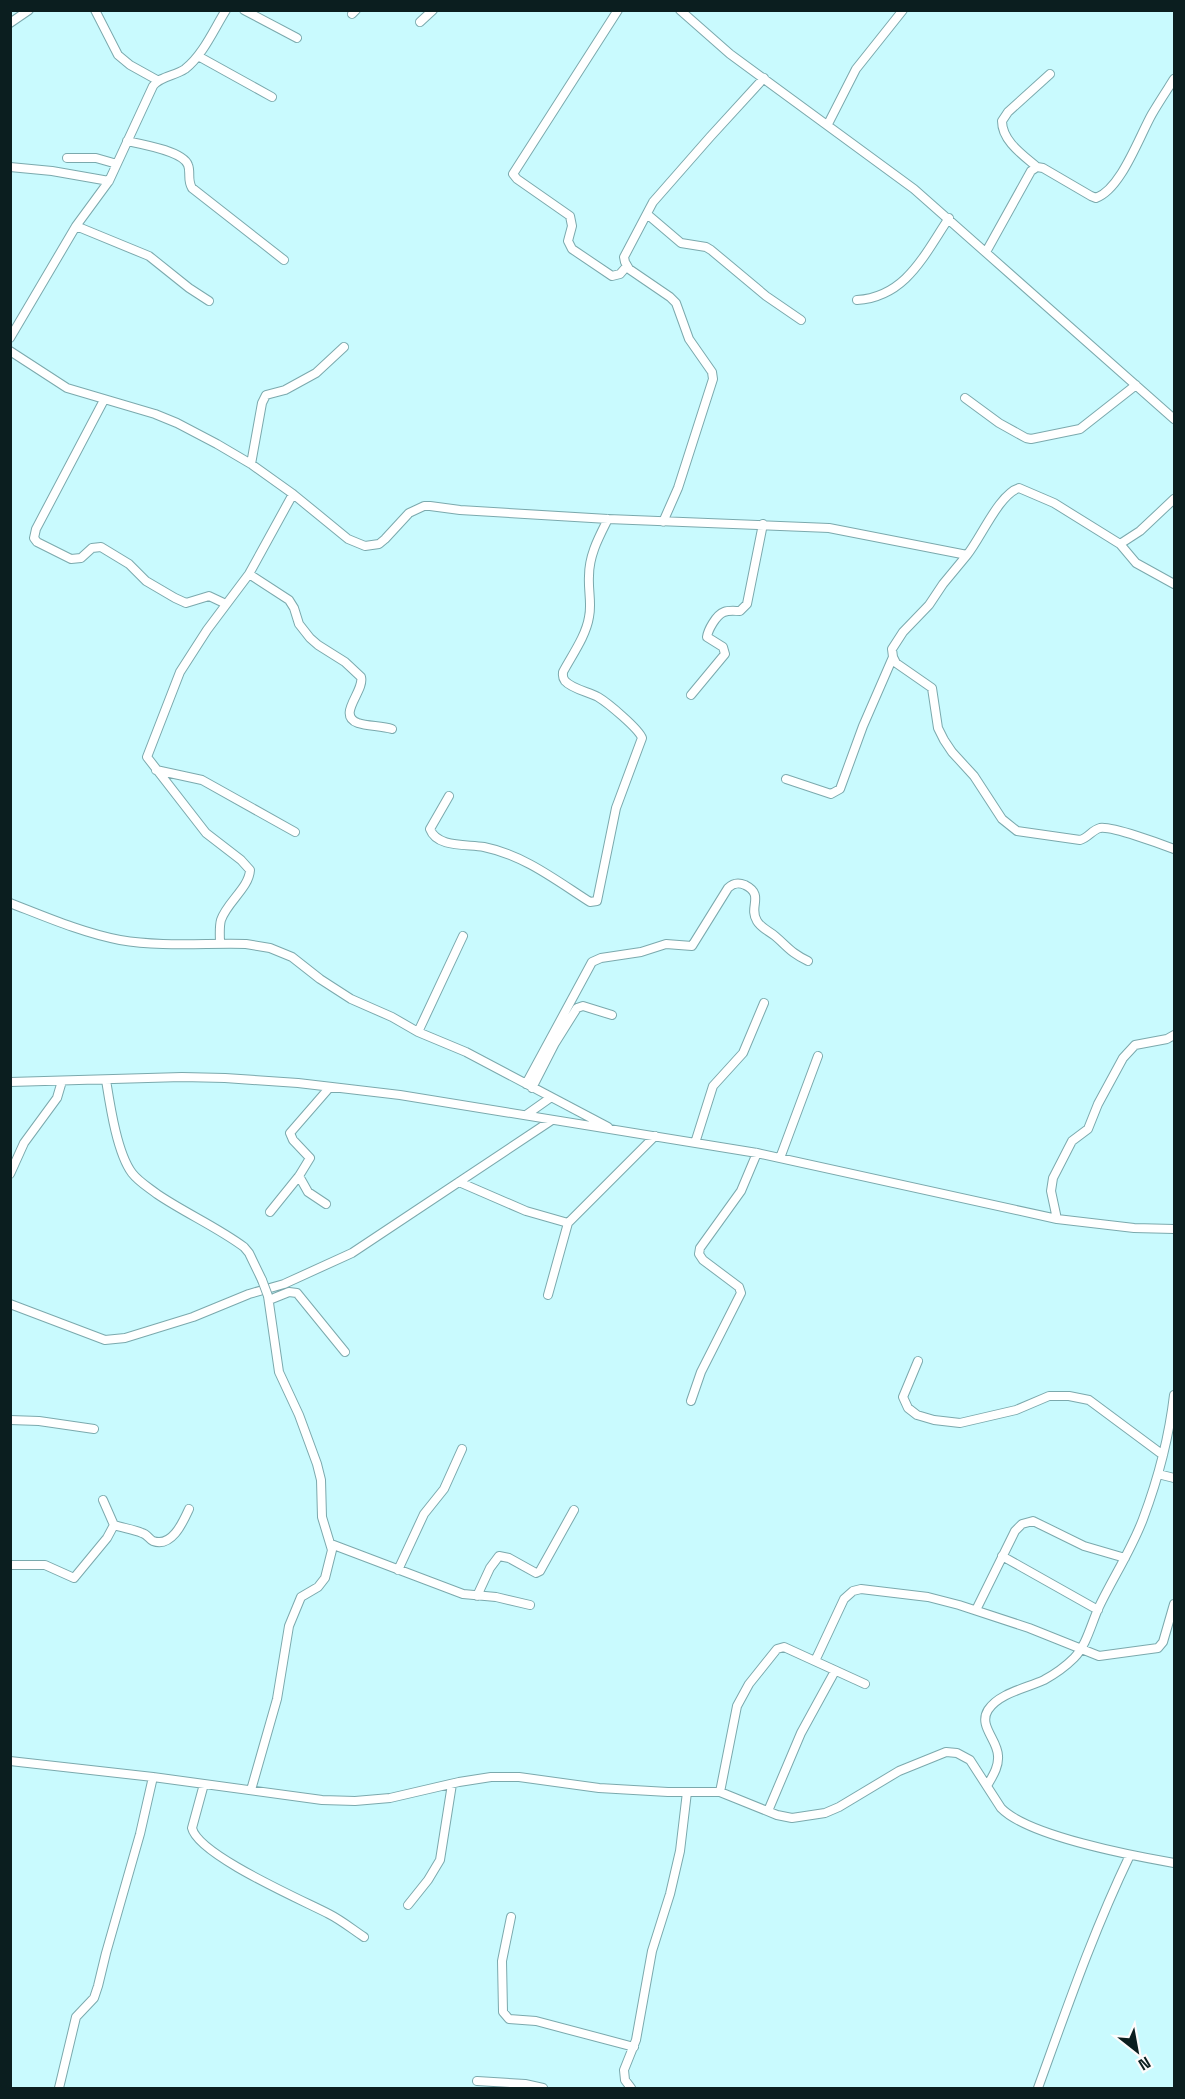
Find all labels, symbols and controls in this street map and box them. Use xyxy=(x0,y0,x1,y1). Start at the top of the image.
north arrow xyxy=(1107,2021,1167,2081)
text: N xyxy=(1134,2052,1154,2075)

